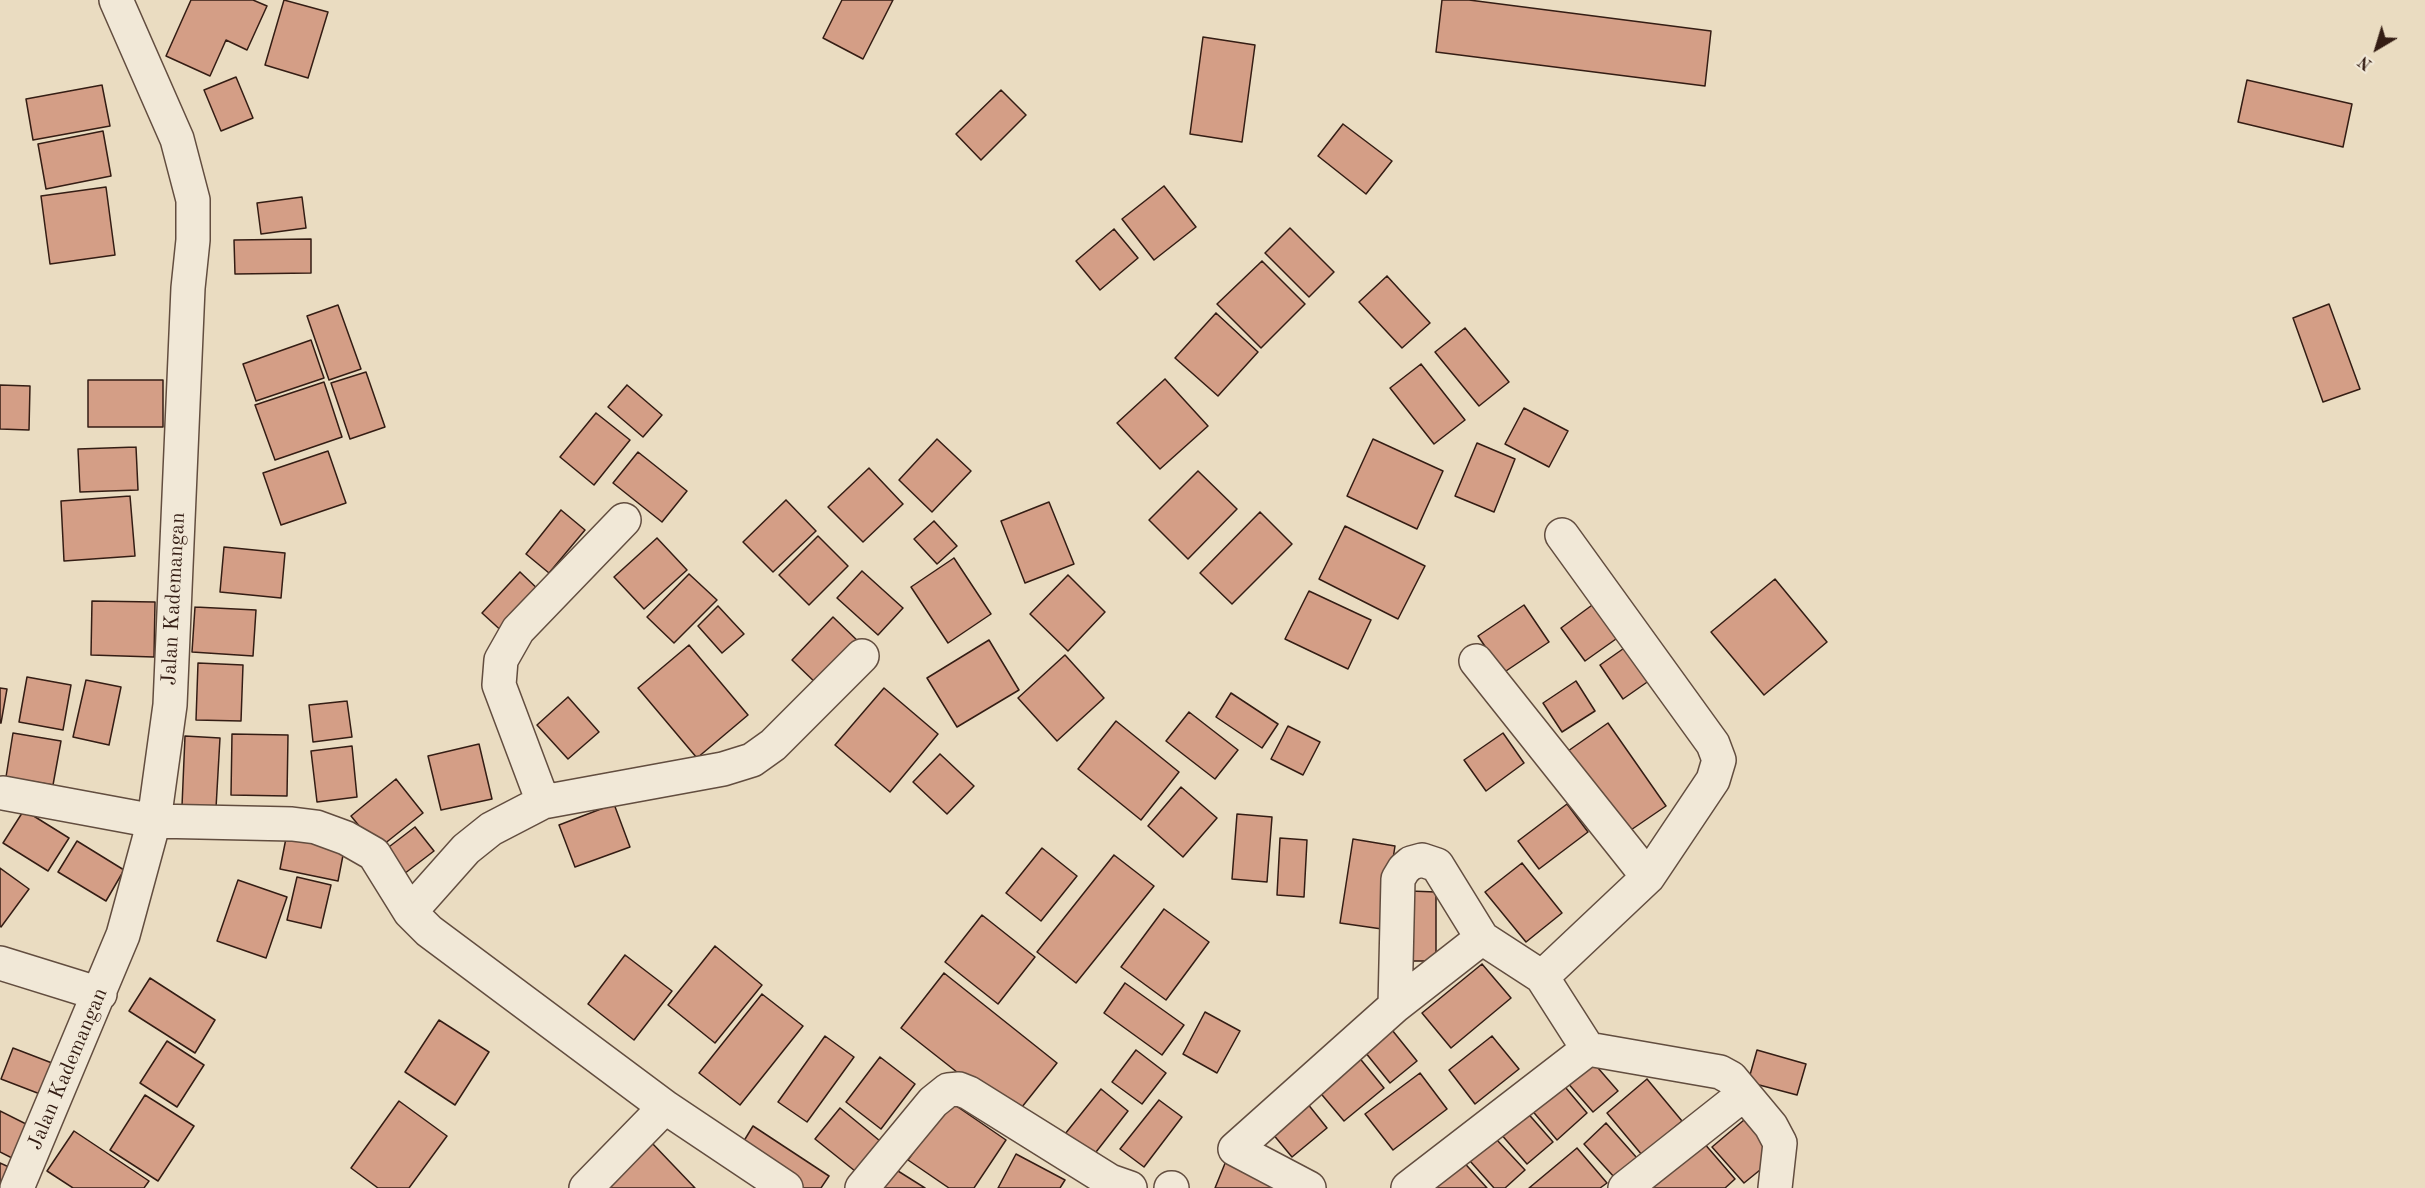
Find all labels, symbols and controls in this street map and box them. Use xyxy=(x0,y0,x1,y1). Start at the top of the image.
north arrow xyxy=(2347,18,2407,78)
text: N xyxy=(2356,52,2376,72)
street label: Jalan Kademangan xyxy=(157,512,191,686)
street label: Jalan Kademangan xyxy=(23,984,113,1154)

